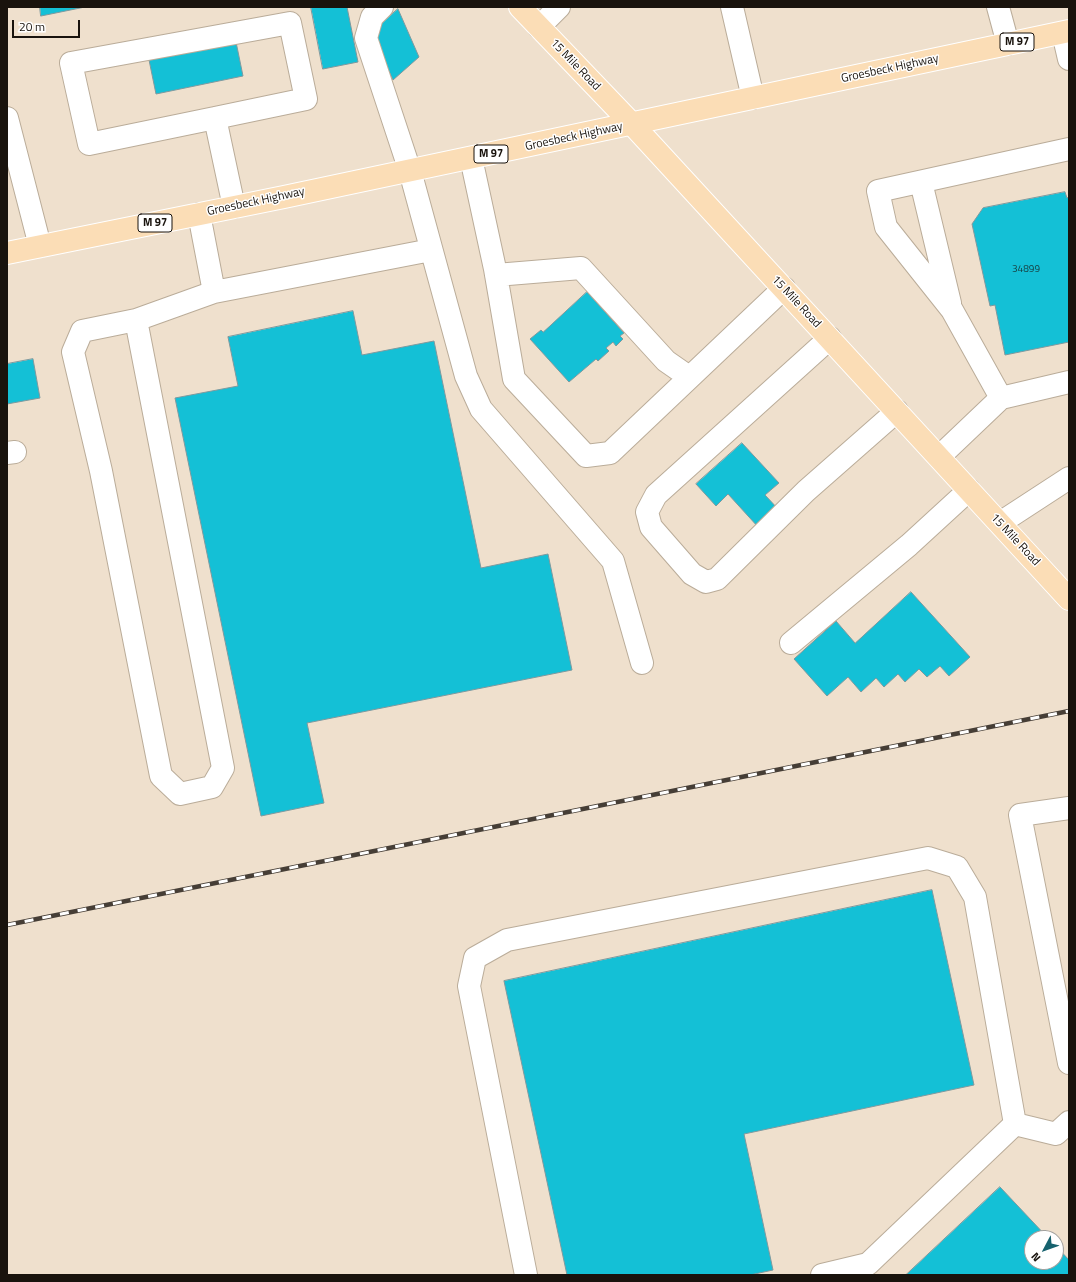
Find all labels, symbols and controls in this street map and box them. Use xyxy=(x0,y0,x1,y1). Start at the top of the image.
scale bar xyxy=(14,12,82,38)
text: 20 m xyxy=(19,17,45,36)
road number: M 97 xyxy=(1000,33,1034,51)
street label: 15 Mile Road xyxy=(547,36,603,94)
street label: Groesbeck Highway xyxy=(840,52,940,86)
street label: Groesbeck Highway xyxy=(524,120,624,154)
road number: M 97 xyxy=(474,145,508,163)
street label: Groesbeck Highway xyxy=(206,185,306,219)
road number: M 97 xyxy=(138,214,172,232)
house number: 34899 xyxy=(1012,264,1040,276)
street label: 15 Mile Road xyxy=(768,273,824,331)
street label: 15 Mile Road xyxy=(987,511,1043,569)
north arrow xyxy=(1024,1230,1064,1270)
text: N xyxy=(1027,1249,1044,1265)

